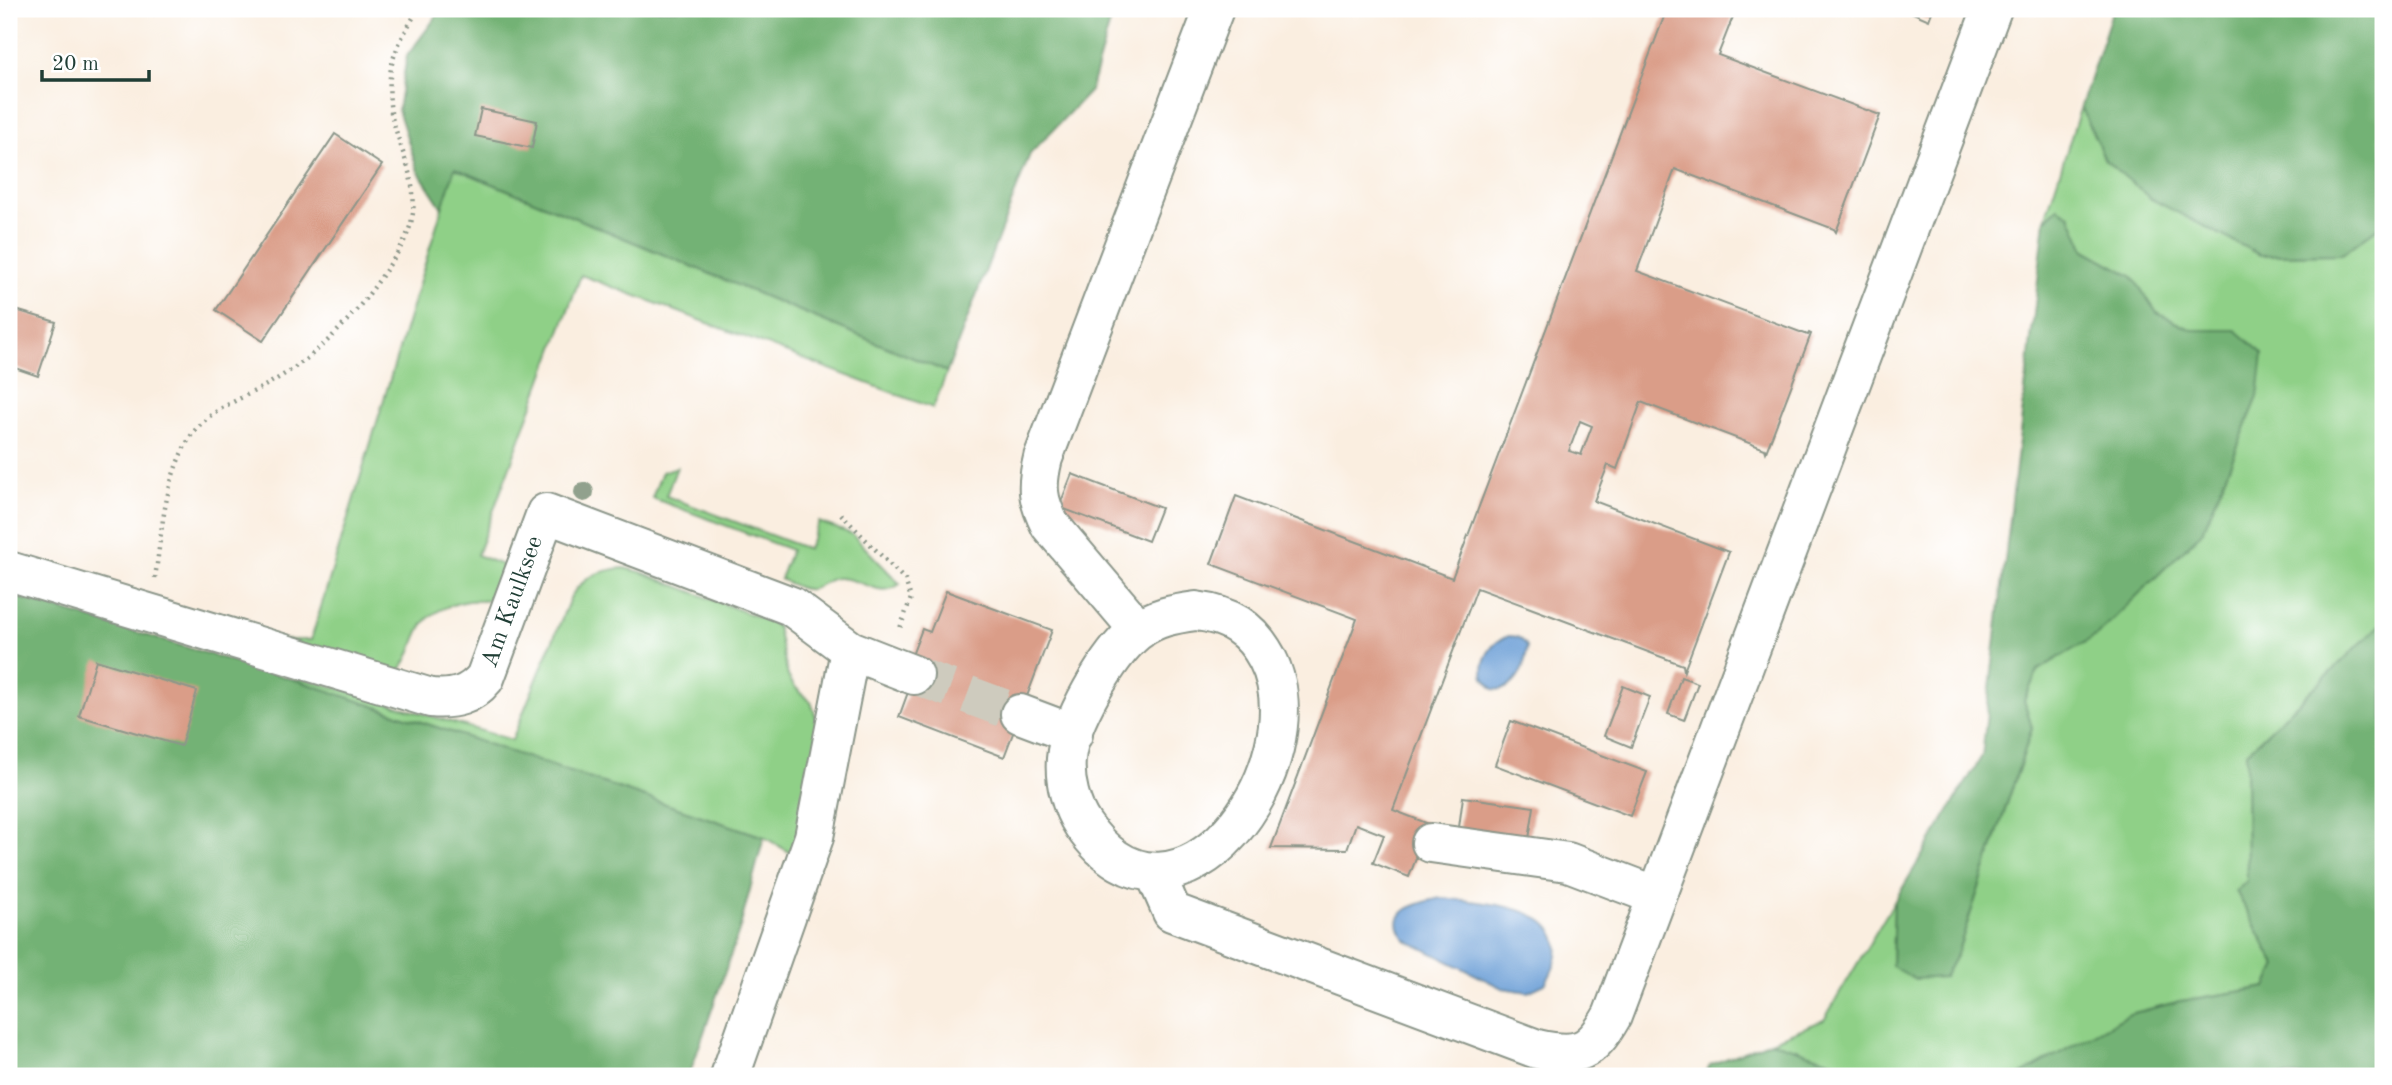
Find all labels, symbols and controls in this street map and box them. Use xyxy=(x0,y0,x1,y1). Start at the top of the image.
scale bar xyxy=(42,38,149,82)
text: 20 m xyxy=(52,54,99,75)
street label: Am Kaulksee xyxy=(478,533,548,671)

